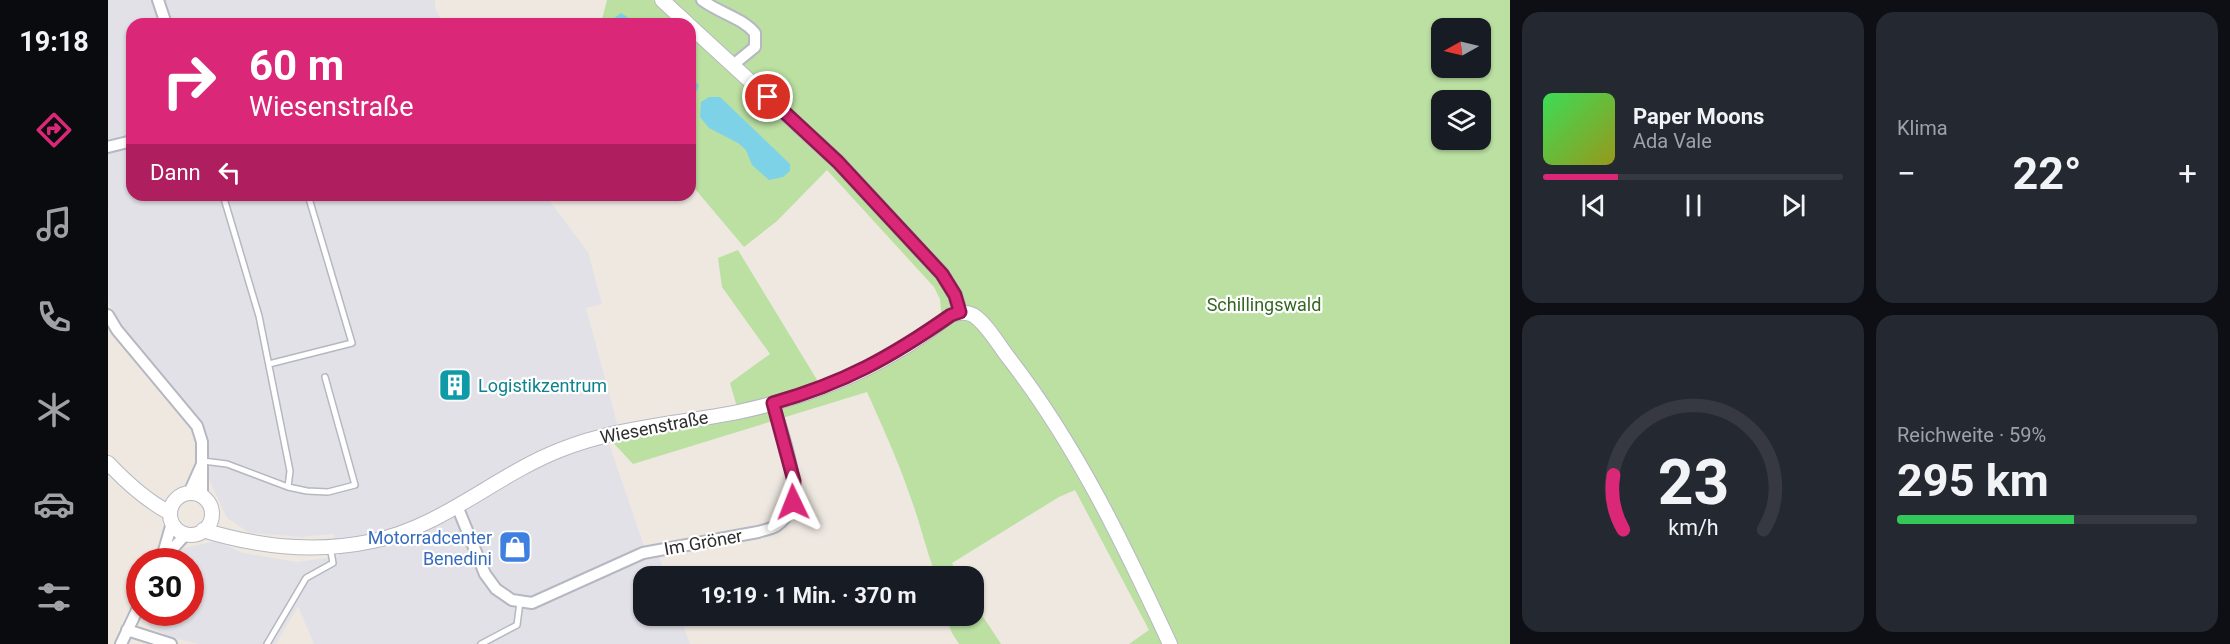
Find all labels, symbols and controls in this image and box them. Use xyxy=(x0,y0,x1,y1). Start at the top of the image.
north arrow xyxy=(1431,18,1491,78)
map controls xyxy=(1431,18,1491,150)
text: 19:18 xyxy=(19,26,89,58)
text: 60 m xyxy=(249,41,344,90)
icon: right xyxy=(150,42,228,120)
pin xyxy=(742,71,793,122)
icon: arrive xyxy=(751,80,784,113)
button: layers xyxy=(1431,90,1491,150)
text: Wiesenstraße xyxy=(249,91,413,123)
text: Paper Moons xyxy=(1633,104,1764,129)
icon: directions xyxy=(33,109,75,151)
text: Klima xyxy=(1897,116,1948,140)
text: Ada Vale xyxy=(1633,129,1712,153)
text: 22° xyxy=(2012,147,2082,200)
text: − xyxy=(1897,154,1916,193)
text: + xyxy=(2178,154,2197,193)
icon: left xyxy=(213,156,246,189)
text: Dann xyxy=(150,160,201,185)
icon: previous xyxy=(1577,189,1610,222)
icon: pause xyxy=(1677,189,1710,222)
icon: next xyxy=(1777,189,1810,222)
icon: music xyxy=(33,203,75,245)
park label: Schillingswald xyxy=(1207,294,1321,315)
icon: phone xyxy=(33,296,75,338)
building icon: Logistikzentrum xyxy=(437,367,473,403)
place label: Logistikzentrum xyxy=(478,375,607,396)
icon: climate xyxy=(33,389,75,431)
street label: Wiesenstraße xyxy=(598,406,710,448)
text: Reichweite · 59% xyxy=(1897,423,2046,447)
text: 23 xyxy=(1657,446,1729,519)
text: 295 km xyxy=(1897,454,2049,507)
position arrow xyxy=(761,470,825,534)
icon: car xyxy=(33,483,75,525)
text: km/h xyxy=(1668,516,1718,541)
street label: Im Gröner xyxy=(662,525,744,559)
place label: Motorradcenter Benedini xyxy=(368,527,492,569)
shop icon: Motorradcenter Benedini xyxy=(497,529,533,565)
speed limit sign: 30 xyxy=(126,548,204,626)
icon: filters xyxy=(33,576,75,618)
text: 19:19 · 1 Min. · 370 m xyxy=(700,583,917,608)

